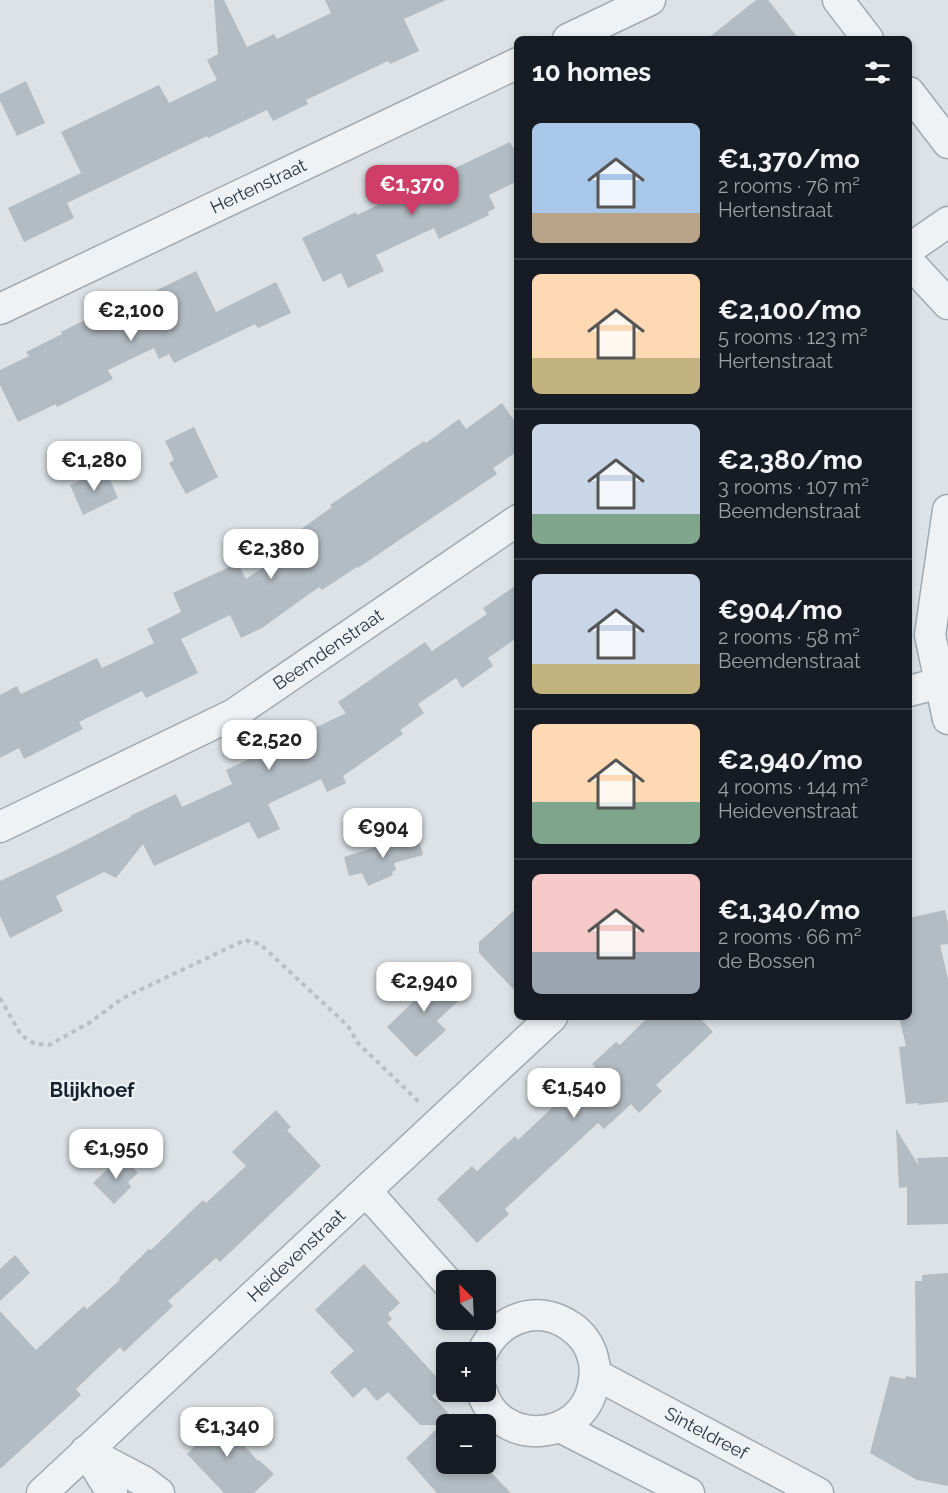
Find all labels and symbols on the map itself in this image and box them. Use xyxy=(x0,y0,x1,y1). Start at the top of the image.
street label: Hertenstraat xyxy=(207,154,309,218)
pin: €1,370 xyxy=(363,165,461,216)
pin: €2,100 xyxy=(82,291,180,342)
pin: €1,280 xyxy=(45,441,143,492)
pin: €2,380 xyxy=(222,529,320,580)
street label: Beemdenstraat xyxy=(269,604,387,694)
pin: €2,520 xyxy=(220,720,318,771)
pin: €904 xyxy=(347,808,419,859)
pin: €2,940 xyxy=(375,962,473,1013)
pin: €1,540 xyxy=(525,1068,623,1119)
district label: Blijkhoef xyxy=(50,1078,135,1102)
pin: €1,950 xyxy=(67,1129,165,1180)
street label: Heidevenstraat xyxy=(243,1204,349,1306)
north arrow xyxy=(436,1270,496,1330)
street label: Sinteldreef xyxy=(661,1402,752,1464)
pin: €1,340 xyxy=(178,1407,276,1458)

